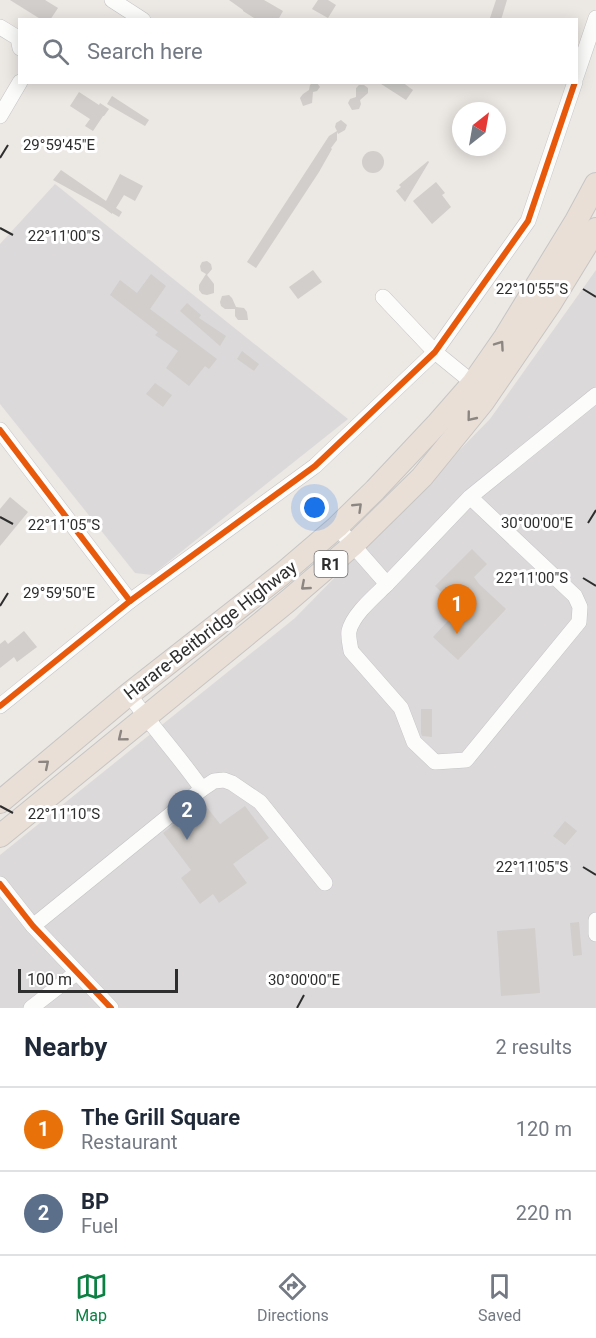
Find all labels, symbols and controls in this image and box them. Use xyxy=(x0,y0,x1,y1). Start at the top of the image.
search box xyxy=(18,18,578,84)
icon: search xyxy=(39,35,72,68)
text: Search here xyxy=(87,39,203,64)
north arrow xyxy=(452,102,506,156)
text: 29°59'45"E xyxy=(23,136,96,154)
text: 22°11'00"S xyxy=(28,227,100,245)
text: 22°10'55"S xyxy=(496,280,568,298)
one-way arrow xyxy=(492,340,503,351)
one-way arrow xyxy=(467,410,478,421)
your location xyxy=(300,493,329,522)
one-way arrow xyxy=(351,503,361,514)
text: 30°00'00"E xyxy=(501,514,574,532)
text: 22°11'05"S xyxy=(28,516,100,534)
road number: R1 xyxy=(314,551,348,577)
street label: Harare-Beitbridge Highway xyxy=(119,556,301,704)
text: 22°11'00"S xyxy=(496,569,568,587)
one-way arrow xyxy=(301,579,312,590)
text: 29°59'50"E xyxy=(23,584,96,602)
pin: 1 xyxy=(438,584,476,634)
one-way arrow xyxy=(118,730,129,741)
one-way arrow xyxy=(38,760,49,771)
pin: 2 xyxy=(168,790,207,840)
text: 22°11'10"S xyxy=(28,805,100,823)
text: 22°11'05"S xyxy=(496,858,568,876)
scale bar xyxy=(18,966,178,994)
text: 100 m xyxy=(27,970,72,989)
text: 30°00'00"E xyxy=(268,971,341,989)
text: Nearby xyxy=(24,1032,107,1062)
text: 2 results xyxy=(496,1035,572,1059)
text: The Grill Square xyxy=(81,1105,240,1130)
text: 1 xyxy=(38,1117,49,1141)
text: 120 m xyxy=(516,1117,572,1141)
text: Restaurant xyxy=(81,1130,178,1154)
text: BP xyxy=(81,1189,109,1214)
text: 2 xyxy=(38,1201,49,1225)
text: 220 m xyxy=(516,1201,572,1225)
text: Fuel xyxy=(81,1214,118,1238)
tab: Map xyxy=(75,1270,108,1325)
tab: Directions xyxy=(257,1270,329,1325)
tab: Saved xyxy=(478,1270,521,1325)

